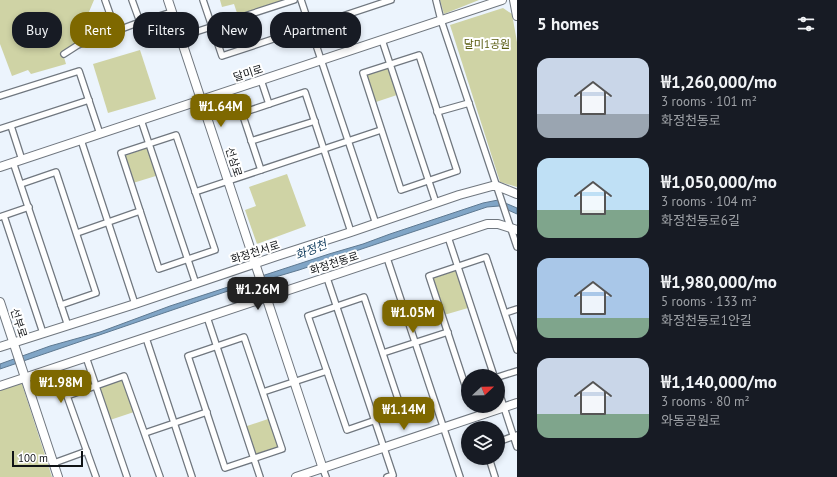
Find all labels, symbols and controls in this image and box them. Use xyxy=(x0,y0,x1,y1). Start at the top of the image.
chip: Buy xyxy=(12,12,62,48)
chip: Rent xyxy=(70,12,125,48)
chip: Filters xyxy=(133,12,199,48)
chip: New xyxy=(207,12,262,48)
chip: Apartment xyxy=(270,12,361,48)
text: 5 homes xyxy=(537,13,599,35)
icon: filters xyxy=(795,13,817,35)
park label: 달미1공원 xyxy=(464,37,510,51)
street label: 달미로 xyxy=(231,62,265,84)
text: ₩1,260,000/mo xyxy=(661,71,777,93)
icon: home xyxy=(569,74,617,122)
text: 3 rooms · 101 m² xyxy=(661,93,757,110)
pin: ₩1.64M xyxy=(188,94,254,128)
text: ₩1.64M xyxy=(199,98,243,115)
text: 화정천동로 xyxy=(661,112,721,129)
street label: 선삼로 xyxy=(223,145,245,179)
text: ₩1,050,000/mo xyxy=(661,171,777,193)
icon: home xyxy=(569,174,617,222)
text: 3 rooms · 104 m² xyxy=(661,193,757,210)
text: 화정천동로6길 xyxy=(661,212,740,229)
water label: 화정천 xyxy=(293,236,331,263)
street label: 화정천서로 xyxy=(229,238,281,266)
street label: 화정천동로 xyxy=(308,249,360,277)
text: ₩1,980,000/mo xyxy=(661,271,777,293)
icon: home xyxy=(569,274,617,322)
pin: ₩1.26M xyxy=(225,277,291,311)
text: ₩1.26M xyxy=(236,281,280,298)
text: 5 rooms · 133 m² xyxy=(661,293,757,310)
pin: ₩1.05M xyxy=(380,300,446,334)
text: ₩1.05M xyxy=(391,304,435,321)
street label: 선부로 xyxy=(8,306,30,340)
text: 화정천동로1안길 xyxy=(661,312,752,329)
north arrow xyxy=(461,369,505,413)
map controls xyxy=(461,369,505,465)
pin: ₩1.98M xyxy=(28,370,94,404)
text: ₩1,140,000/mo xyxy=(661,371,777,393)
text: ₩1.98M xyxy=(39,374,83,391)
icon: home xyxy=(569,374,617,422)
text: 3 rooms · 80 m² xyxy=(661,393,750,410)
pin: ₩1.14M xyxy=(371,397,437,431)
text: ₩1.14M xyxy=(382,401,426,418)
text: 와동공원로 xyxy=(661,412,721,429)
button: layers xyxy=(461,421,505,465)
scale bar xyxy=(12,449,83,468)
text: 100 m xyxy=(18,451,48,465)

